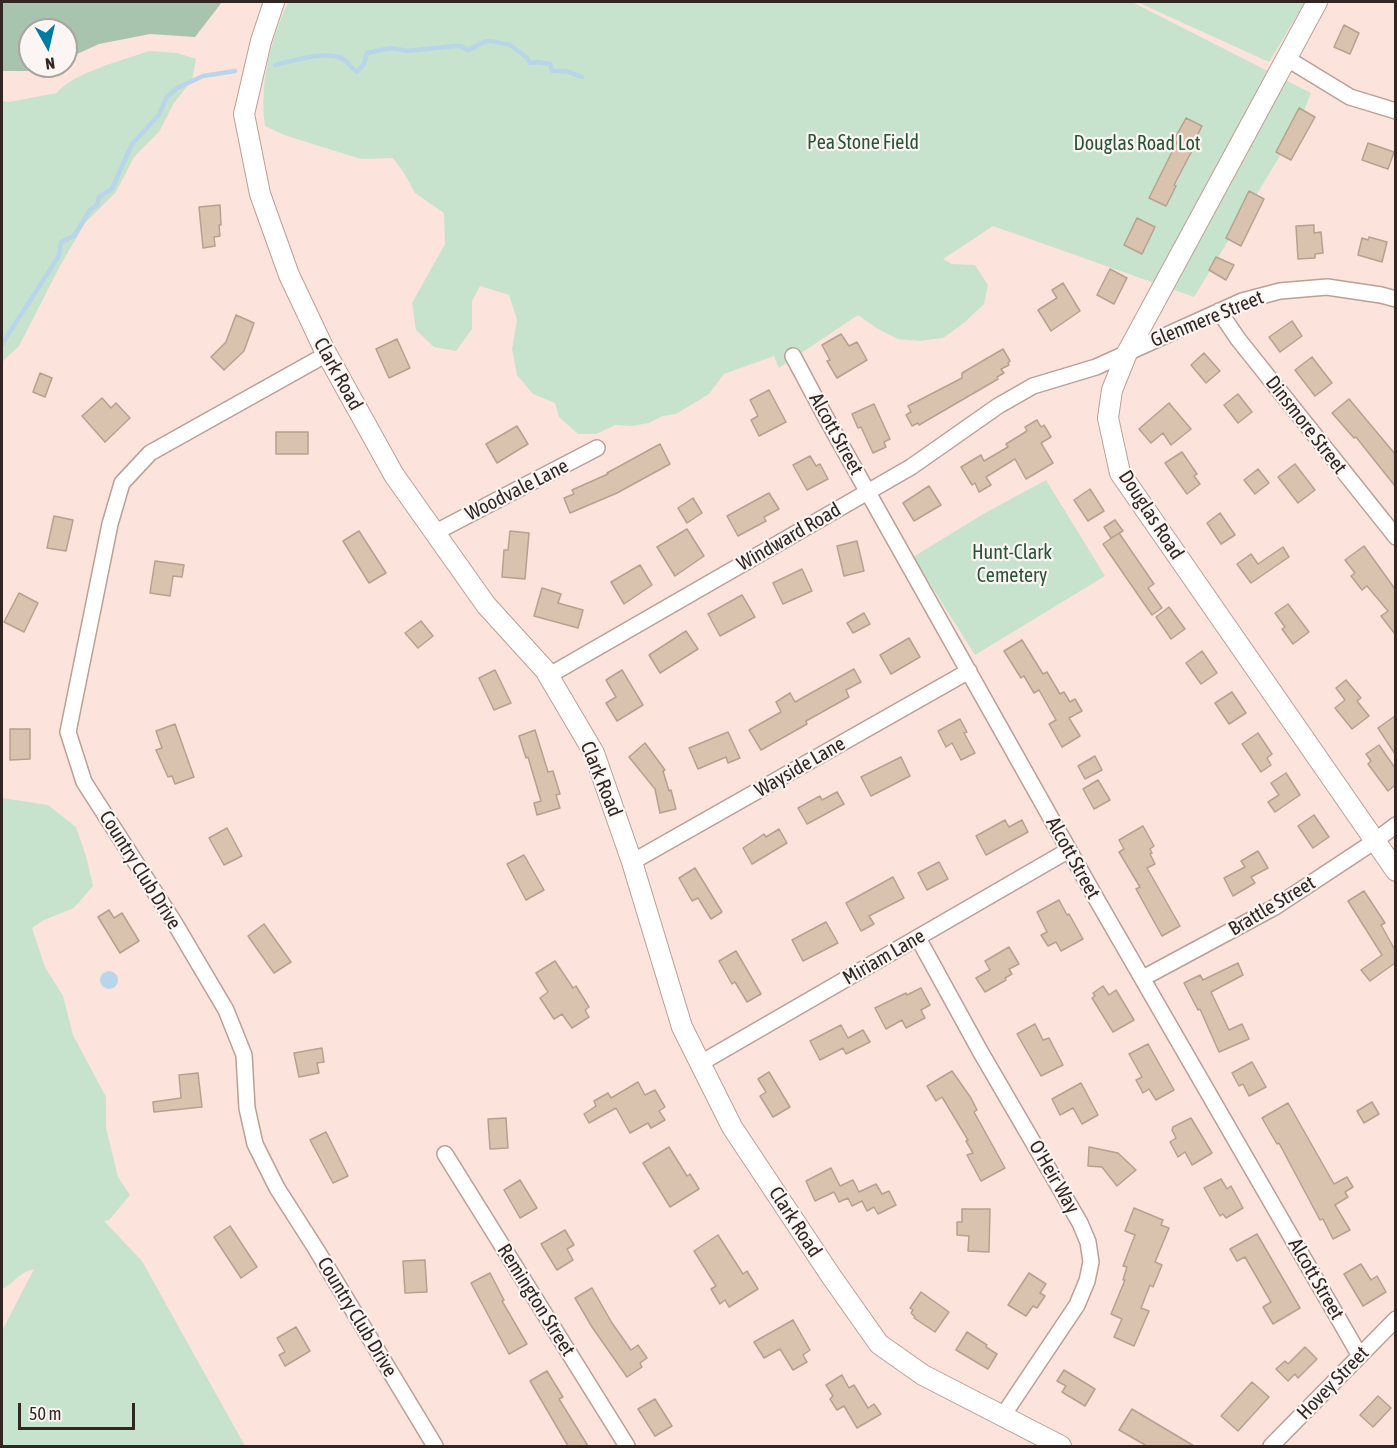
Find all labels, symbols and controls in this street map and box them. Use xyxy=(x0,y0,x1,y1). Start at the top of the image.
north arrow xyxy=(18,18,78,78)
text: N xyxy=(44,54,56,73)
park label: Pea Stone Field xyxy=(807,131,919,155)
park label: Douglas Road Lot xyxy=(1073,132,1201,156)
street label: Glenmere Street xyxy=(1147,285,1267,353)
street label: Clark Road xyxy=(308,334,368,414)
street label: Dinsmore Street xyxy=(1260,371,1352,479)
street label: Alcott Street xyxy=(804,389,868,479)
street label: Woodvale Lane xyxy=(462,454,572,526)
street label: Douglas Road xyxy=(1113,466,1189,564)
street label: Windward Road xyxy=(733,498,845,576)
park label: Hunt-Clark Cemetery xyxy=(972,541,1052,588)
street label: Wayside Lane xyxy=(751,732,849,802)
street label: Clark Road xyxy=(575,738,627,820)
street label: Country Club Drive xyxy=(94,806,186,934)
street label: Alcott Street xyxy=(1041,813,1105,903)
street label: Brattle Street xyxy=(1224,871,1320,941)
street label: Miriam Lane xyxy=(839,924,929,990)
street label: O'Heir Way xyxy=(1024,1136,1084,1218)
street label: Clark Road xyxy=(763,1182,827,1262)
street label: Alcott Street xyxy=(1283,1234,1349,1324)
street label: Remington Street xyxy=(492,1240,580,1360)
street label: Country Club Drive xyxy=(312,1253,402,1381)
street label: Hovey Street xyxy=(1292,1341,1374,1425)
scale bar xyxy=(21,1391,138,1429)
text: 50 m xyxy=(29,1403,61,1424)

